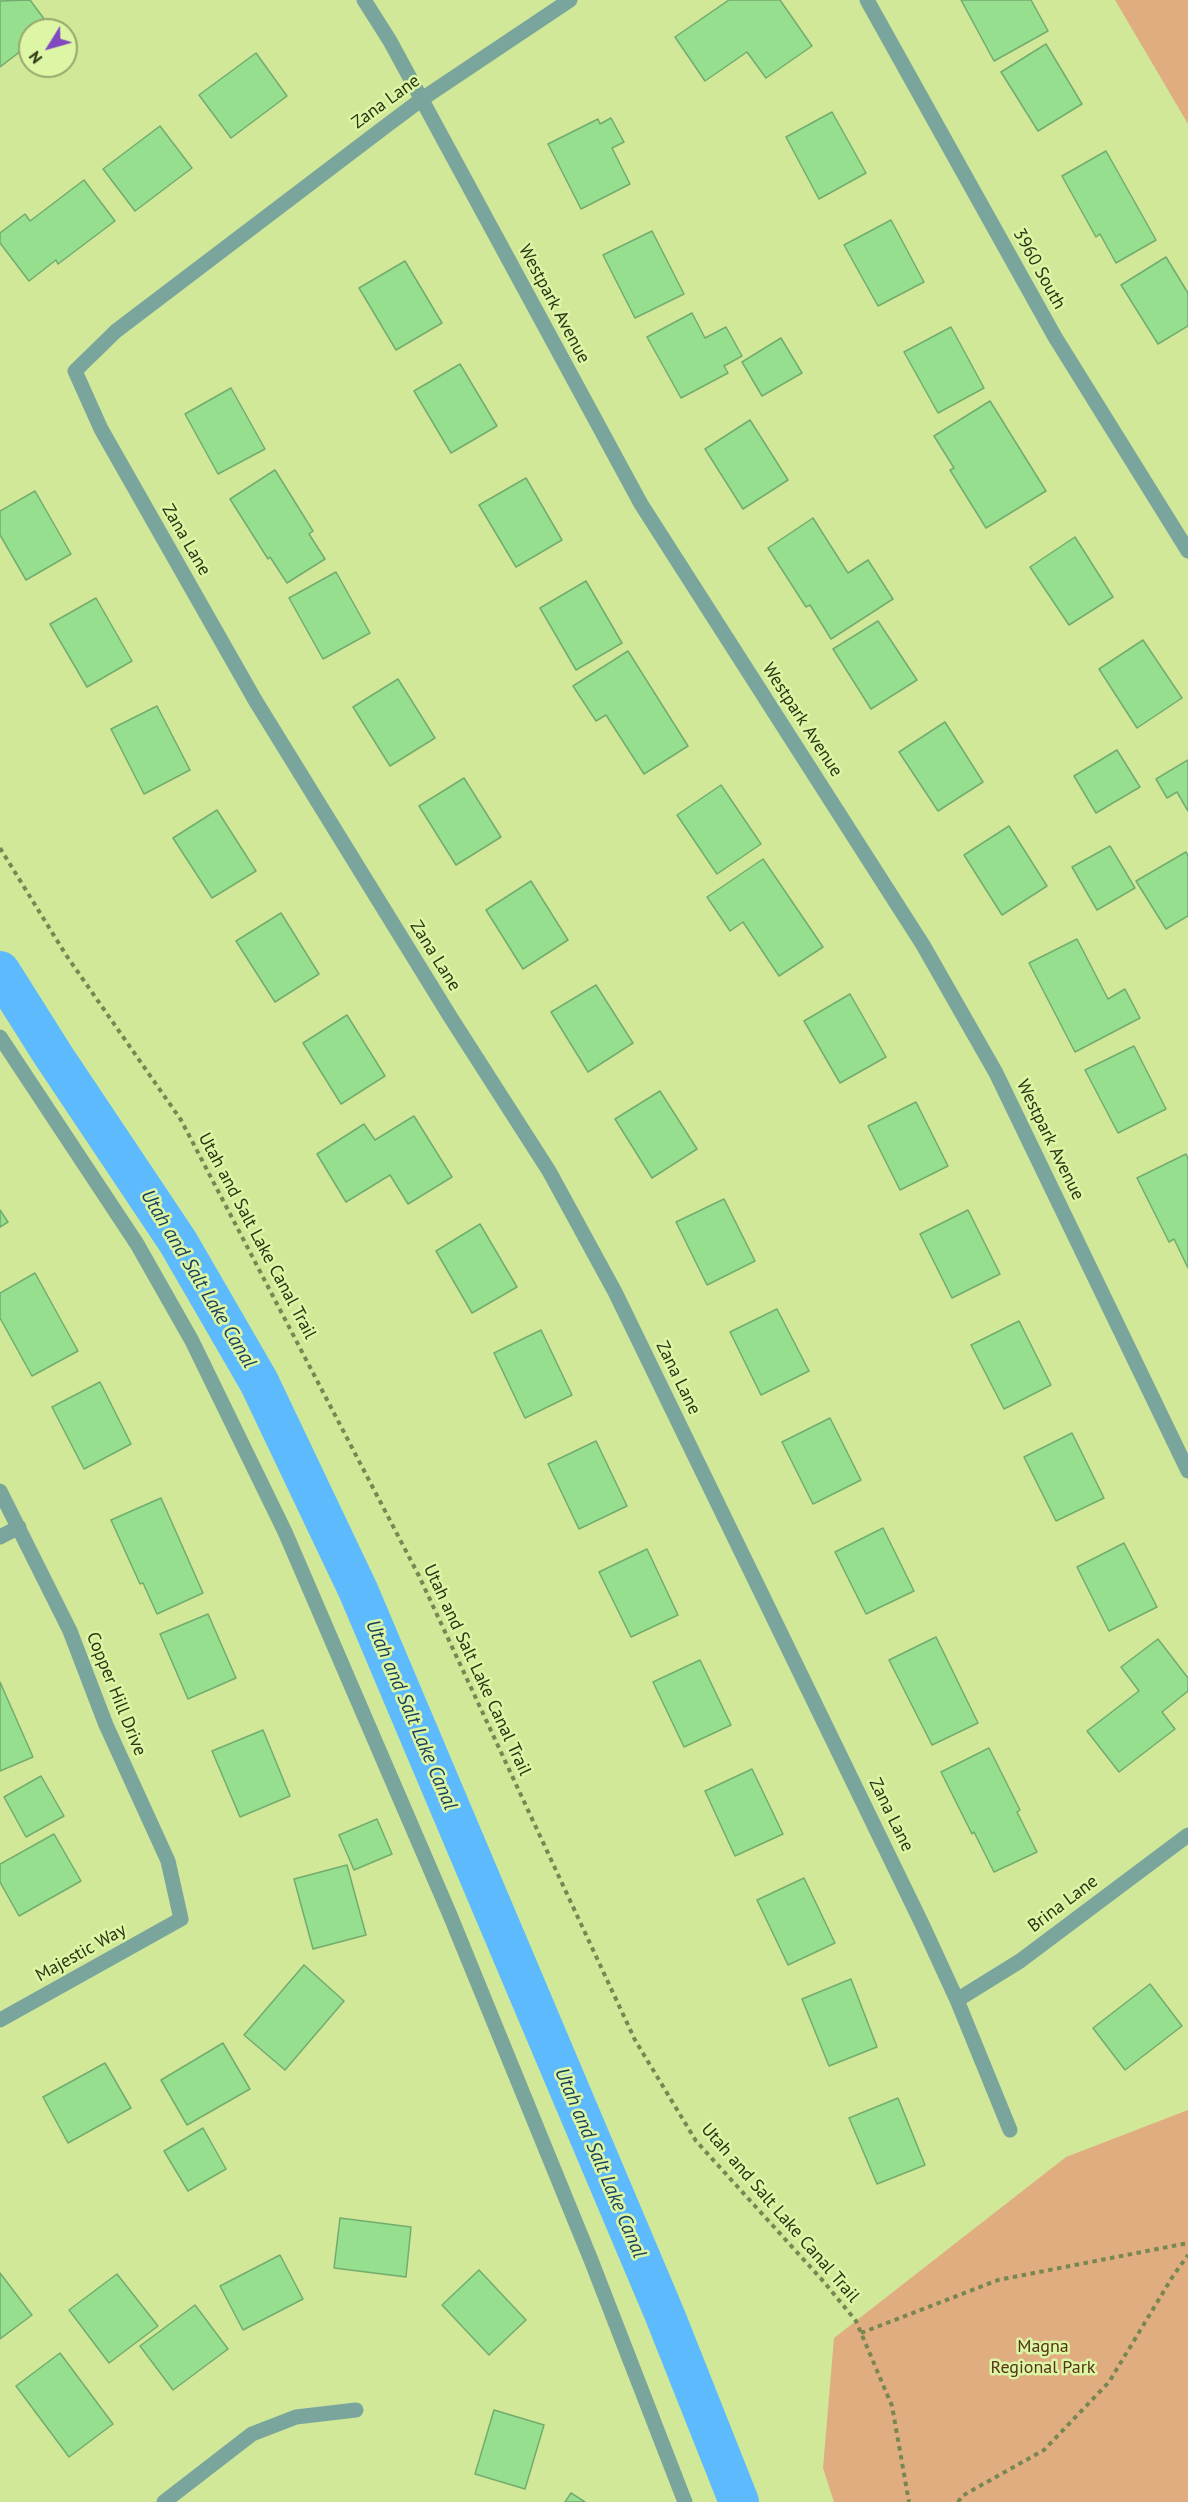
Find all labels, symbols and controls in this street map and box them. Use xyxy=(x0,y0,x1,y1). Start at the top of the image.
north arrow xyxy=(18,18,78,78)
text: N xyxy=(24,47,46,68)
street label: Zana Lane xyxy=(348,70,424,134)
street label: 3960 South xyxy=(1008,225,1070,313)
street label: Westpark Avenue xyxy=(514,241,594,367)
street label: Zana Lane xyxy=(157,500,215,580)
street label: Westpark Avenue xyxy=(757,659,847,781)
street label: Zana Lane xyxy=(405,917,465,995)
street label: Westpark Avenue xyxy=(1011,1076,1089,1204)
street label: Utah and Salt Lake Canal Trail xyxy=(193,1129,321,1343)
water label: Utah and Salt Lake Canal xyxy=(135,1185,261,1373)
street label: Zana Lane xyxy=(651,1338,705,1418)
street label: Utah and Salt Lake Canal Trail xyxy=(418,1561,536,1779)
water label: Utah and Salt Lake Canal xyxy=(360,1616,462,1814)
street label: Copper Hill Drive xyxy=(81,1629,151,1759)
street label: Zana Lane xyxy=(864,1775,918,1855)
street label: Brina Lane xyxy=(1024,1871,1102,1937)
street label: Majestic Way xyxy=(32,1919,130,1987)
water label: Utah and Salt Lake Canal xyxy=(549,2064,651,2262)
street label: Utah and Salt Lake Canal Trail xyxy=(696,2119,864,2307)
park label: Magna Regional Park xyxy=(991,2336,1095,2378)

